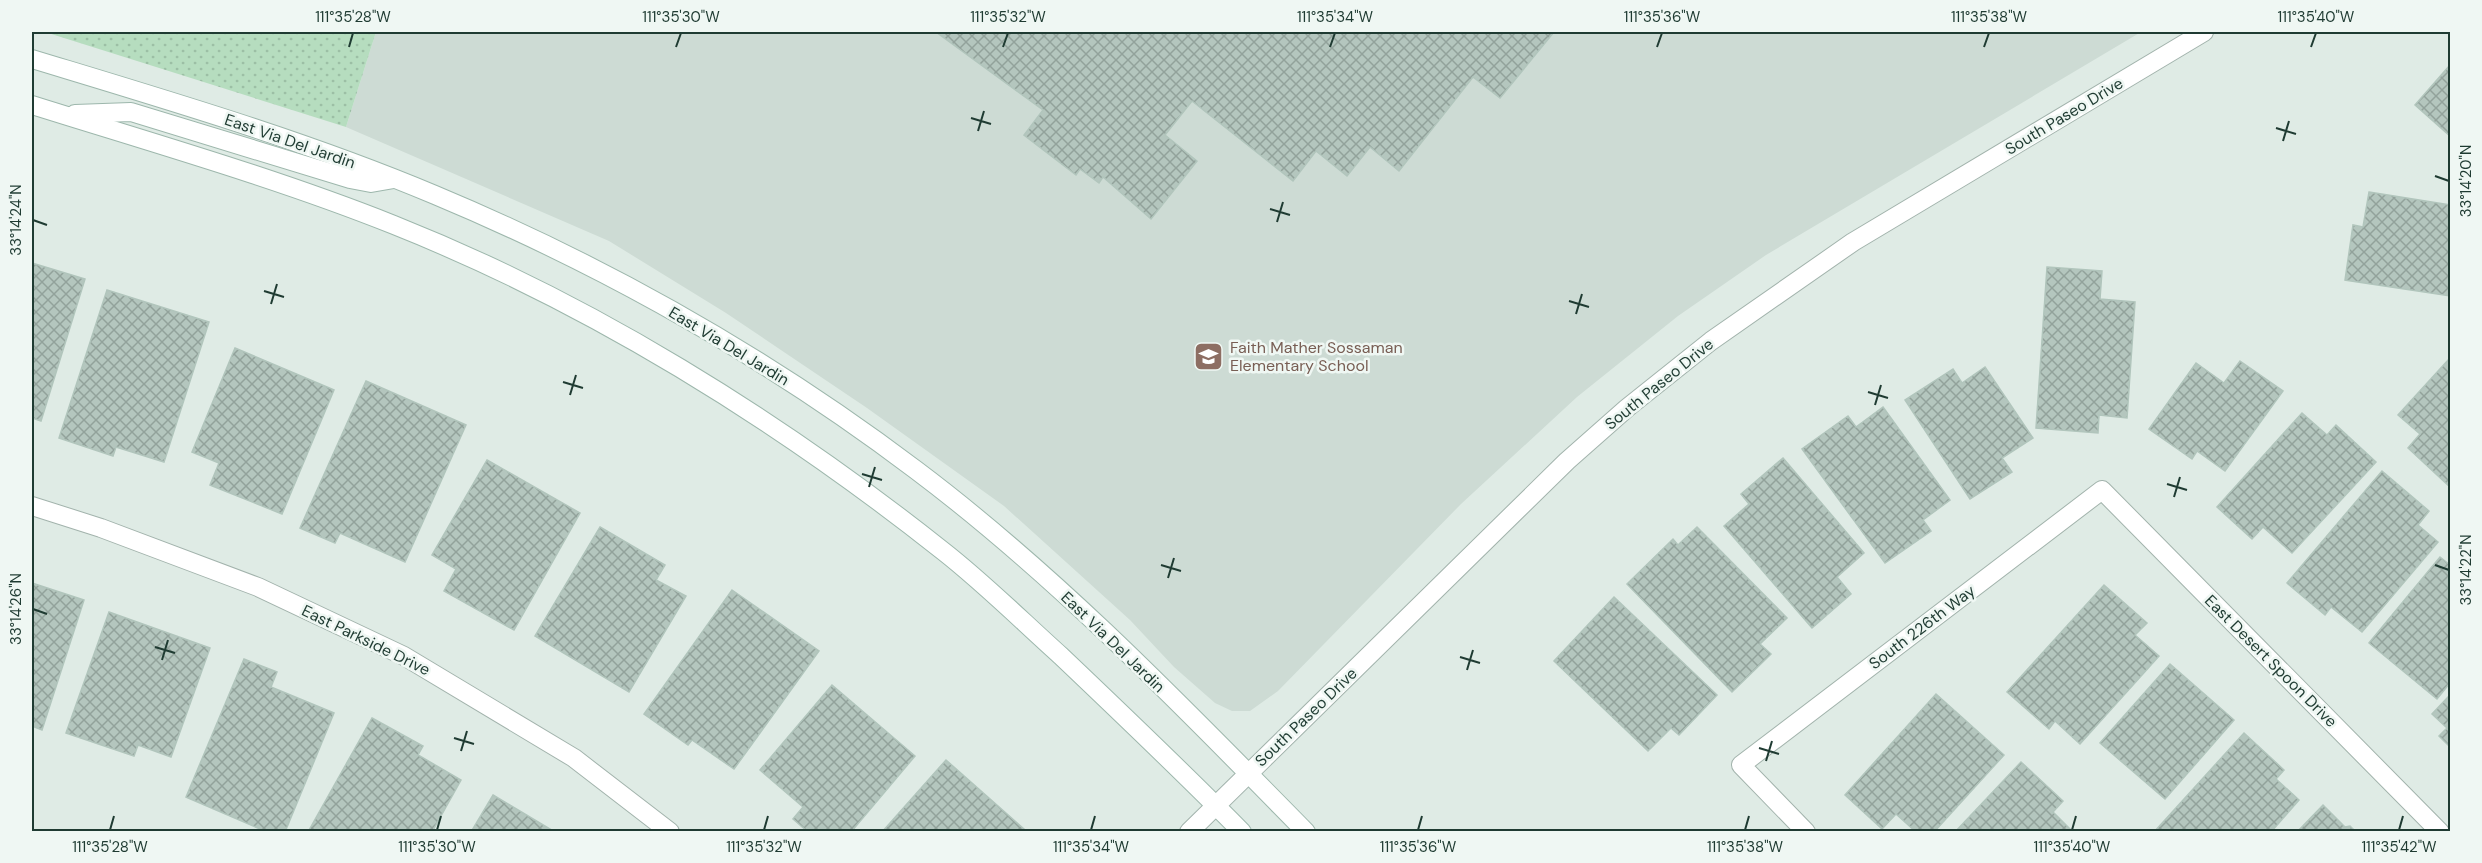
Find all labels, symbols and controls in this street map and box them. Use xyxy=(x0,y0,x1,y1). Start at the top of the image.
text: 111°35'28"W xyxy=(315,7,391,27)
text: 111°35'30"W xyxy=(642,7,720,27)
text: 111°35'32"W xyxy=(970,7,1046,27)
text: 111°35'34"W xyxy=(1297,7,1374,27)
text: 111°35'36"W xyxy=(1624,7,1701,27)
text: 111°35'38"W xyxy=(1951,7,2028,27)
text: 111°35'40"W xyxy=(2278,7,2355,27)
street label: South Paseo Drive xyxy=(2001,72,2127,160)
street label: East Via Del Jardin xyxy=(222,109,358,173)
text: 33°14'20"N xyxy=(2456,145,2476,217)
text: 33°14'24"N xyxy=(6,184,26,256)
street label: East Via Del Jardin xyxy=(665,302,793,390)
street label: South Paseo Drive xyxy=(1600,334,1718,434)
place label: Faith Mather Sossaman Elementary School xyxy=(1230,337,1403,376)
school or university icon: Faith Mather Sossaman Elementary School xyxy=(1193,340,1225,372)
text: 33°14'22"N xyxy=(2456,534,2476,606)
text: 33°14'26"N xyxy=(6,573,26,645)
street label: South 226th Way xyxy=(1865,580,1979,674)
street label: East Via Del Jardin xyxy=(1057,587,1169,697)
street label: East Desert Spoon Drive xyxy=(2200,590,2342,732)
street label: East Parkside Drive xyxy=(298,600,434,680)
street label: South Paseo Drive xyxy=(1250,663,1362,771)
text: 111°35'28"W xyxy=(72,837,148,857)
text: 111°35'30"W xyxy=(398,837,476,857)
text: 111°35'32"W xyxy=(726,837,802,857)
text: 111°35'34"W xyxy=(1053,837,1130,857)
text: 111°35'36"W xyxy=(1380,837,1457,857)
text: 111°35'38"W xyxy=(1707,837,1784,857)
text: 111°35'40"W xyxy=(2034,837,2111,857)
text: 111°35'42"W xyxy=(2361,837,2437,857)

